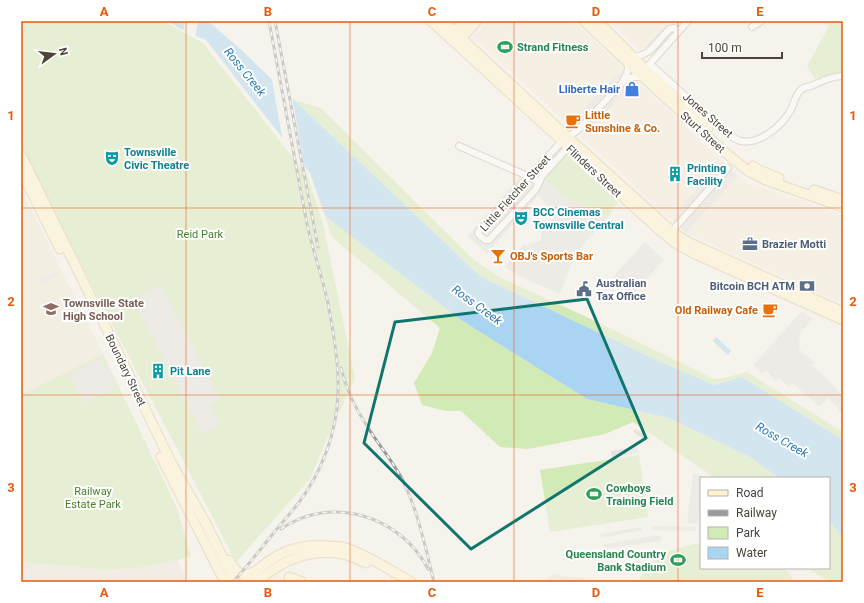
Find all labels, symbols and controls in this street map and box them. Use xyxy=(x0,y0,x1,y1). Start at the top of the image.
text: A xyxy=(100,4,109,19)
text: B xyxy=(264,4,272,19)
text: C xyxy=(428,4,437,19)
text: D xyxy=(592,4,600,19)
text: E xyxy=(756,4,764,19)
north arrow xyxy=(34,34,74,74)
scale bar xyxy=(702,34,782,60)
sports icon: Strand Fitness xyxy=(496,38,514,56)
place label: Strand Fitness xyxy=(517,41,589,54)
text: 100 m xyxy=(708,41,742,55)
water label: Ross Creek xyxy=(221,45,270,100)
text: N xyxy=(56,46,71,57)
shop icon: Lliberte Hair xyxy=(623,80,641,98)
place label: Lliberte Hair xyxy=(559,83,620,96)
street label: Jones Street xyxy=(680,90,736,141)
text: 1 xyxy=(7,108,15,123)
text: 1 xyxy=(849,108,857,123)
place label: Little Sunshine & Co. xyxy=(585,109,660,135)
street label: Sturt Street xyxy=(678,109,728,156)
cafe icon: Little Sunshine & Co. xyxy=(564,112,582,130)
street label: Flinders Street xyxy=(563,143,624,200)
place label: Townsville Civic Theatre xyxy=(124,146,189,172)
theatre icon: Townsville Civic Theatre xyxy=(103,149,121,167)
street label: Little Fletcher Street xyxy=(478,152,553,234)
place label: Printing Facility xyxy=(687,162,726,188)
building icon: Printing Facility xyxy=(666,165,684,183)
place label: BCC Cinemas Townsville Central xyxy=(533,206,624,232)
theatre icon: BCC Cinemas Townsville Central xyxy=(512,209,530,227)
park label: Reid Park xyxy=(177,228,224,241)
office icon: Brazier Motti xyxy=(741,235,759,253)
place label: Brazier Motti xyxy=(762,238,826,251)
bar icon: OBJ's Sports Bar xyxy=(489,247,507,265)
place label: OBJ's Sports Bar xyxy=(510,250,593,263)
place label: Australian Tax Office xyxy=(596,277,646,303)
bank icon: Bitcoin BCH ATM xyxy=(798,277,816,295)
public building icon: Australian Tax Office xyxy=(575,280,593,298)
place label: Bitcoin BCH ATM xyxy=(710,280,795,293)
water label: Ross Creek xyxy=(449,282,506,328)
text: 2 xyxy=(7,294,15,309)
text: 2 xyxy=(849,294,857,309)
place label: Townsville State High School xyxy=(63,297,144,323)
school or university icon: Townsville State High School xyxy=(42,300,60,318)
cafe icon: Old Railway Cafe xyxy=(761,301,779,319)
place label: Old Railway Cafe xyxy=(675,304,758,317)
street label: Boundary Street xyxy=(103,332,149,409)
building icon: Pit Lane xyxy=(149,362,167,380)
place label: Pit Lane xyxy=(170,365,210,378)
water label: Ross Creek xyxy=(753,419,812,461)
legend xyxy=(700,477,830,569)
text: 3 xyxy=(7,480,15,495)
text: 3 xyxy=(849,480,857,495)
place label: Cowboys Training Field xyxy=(606,482,673,508)
park label: Railway Estate Park xyxy=(65,485,121,511)
sports icon: Cowboys Training Field xyxy=(585,485,603,503)
text: Road xyxy=(736,486,764,500)
text: Railway xyxy=(736,506,777,520)
text: Park xyxy=(736,526,761,540)
text: Water xyxy=(736,546,767,560)
place label: Queensland Country Bank Stadium xyxy=(566,548,666,574)
sports icon: Queensland Country Bank Stadium xyxy=(669,551,687,569)
text: A xyxy=(100,585,109,600)
text: B xyxy=(264,585,272,600)
text: C xyxy=(428,585,437,600)
text: D xyxy=(592,585,600,600)
text: E xyxy=(756,585,764,600)

